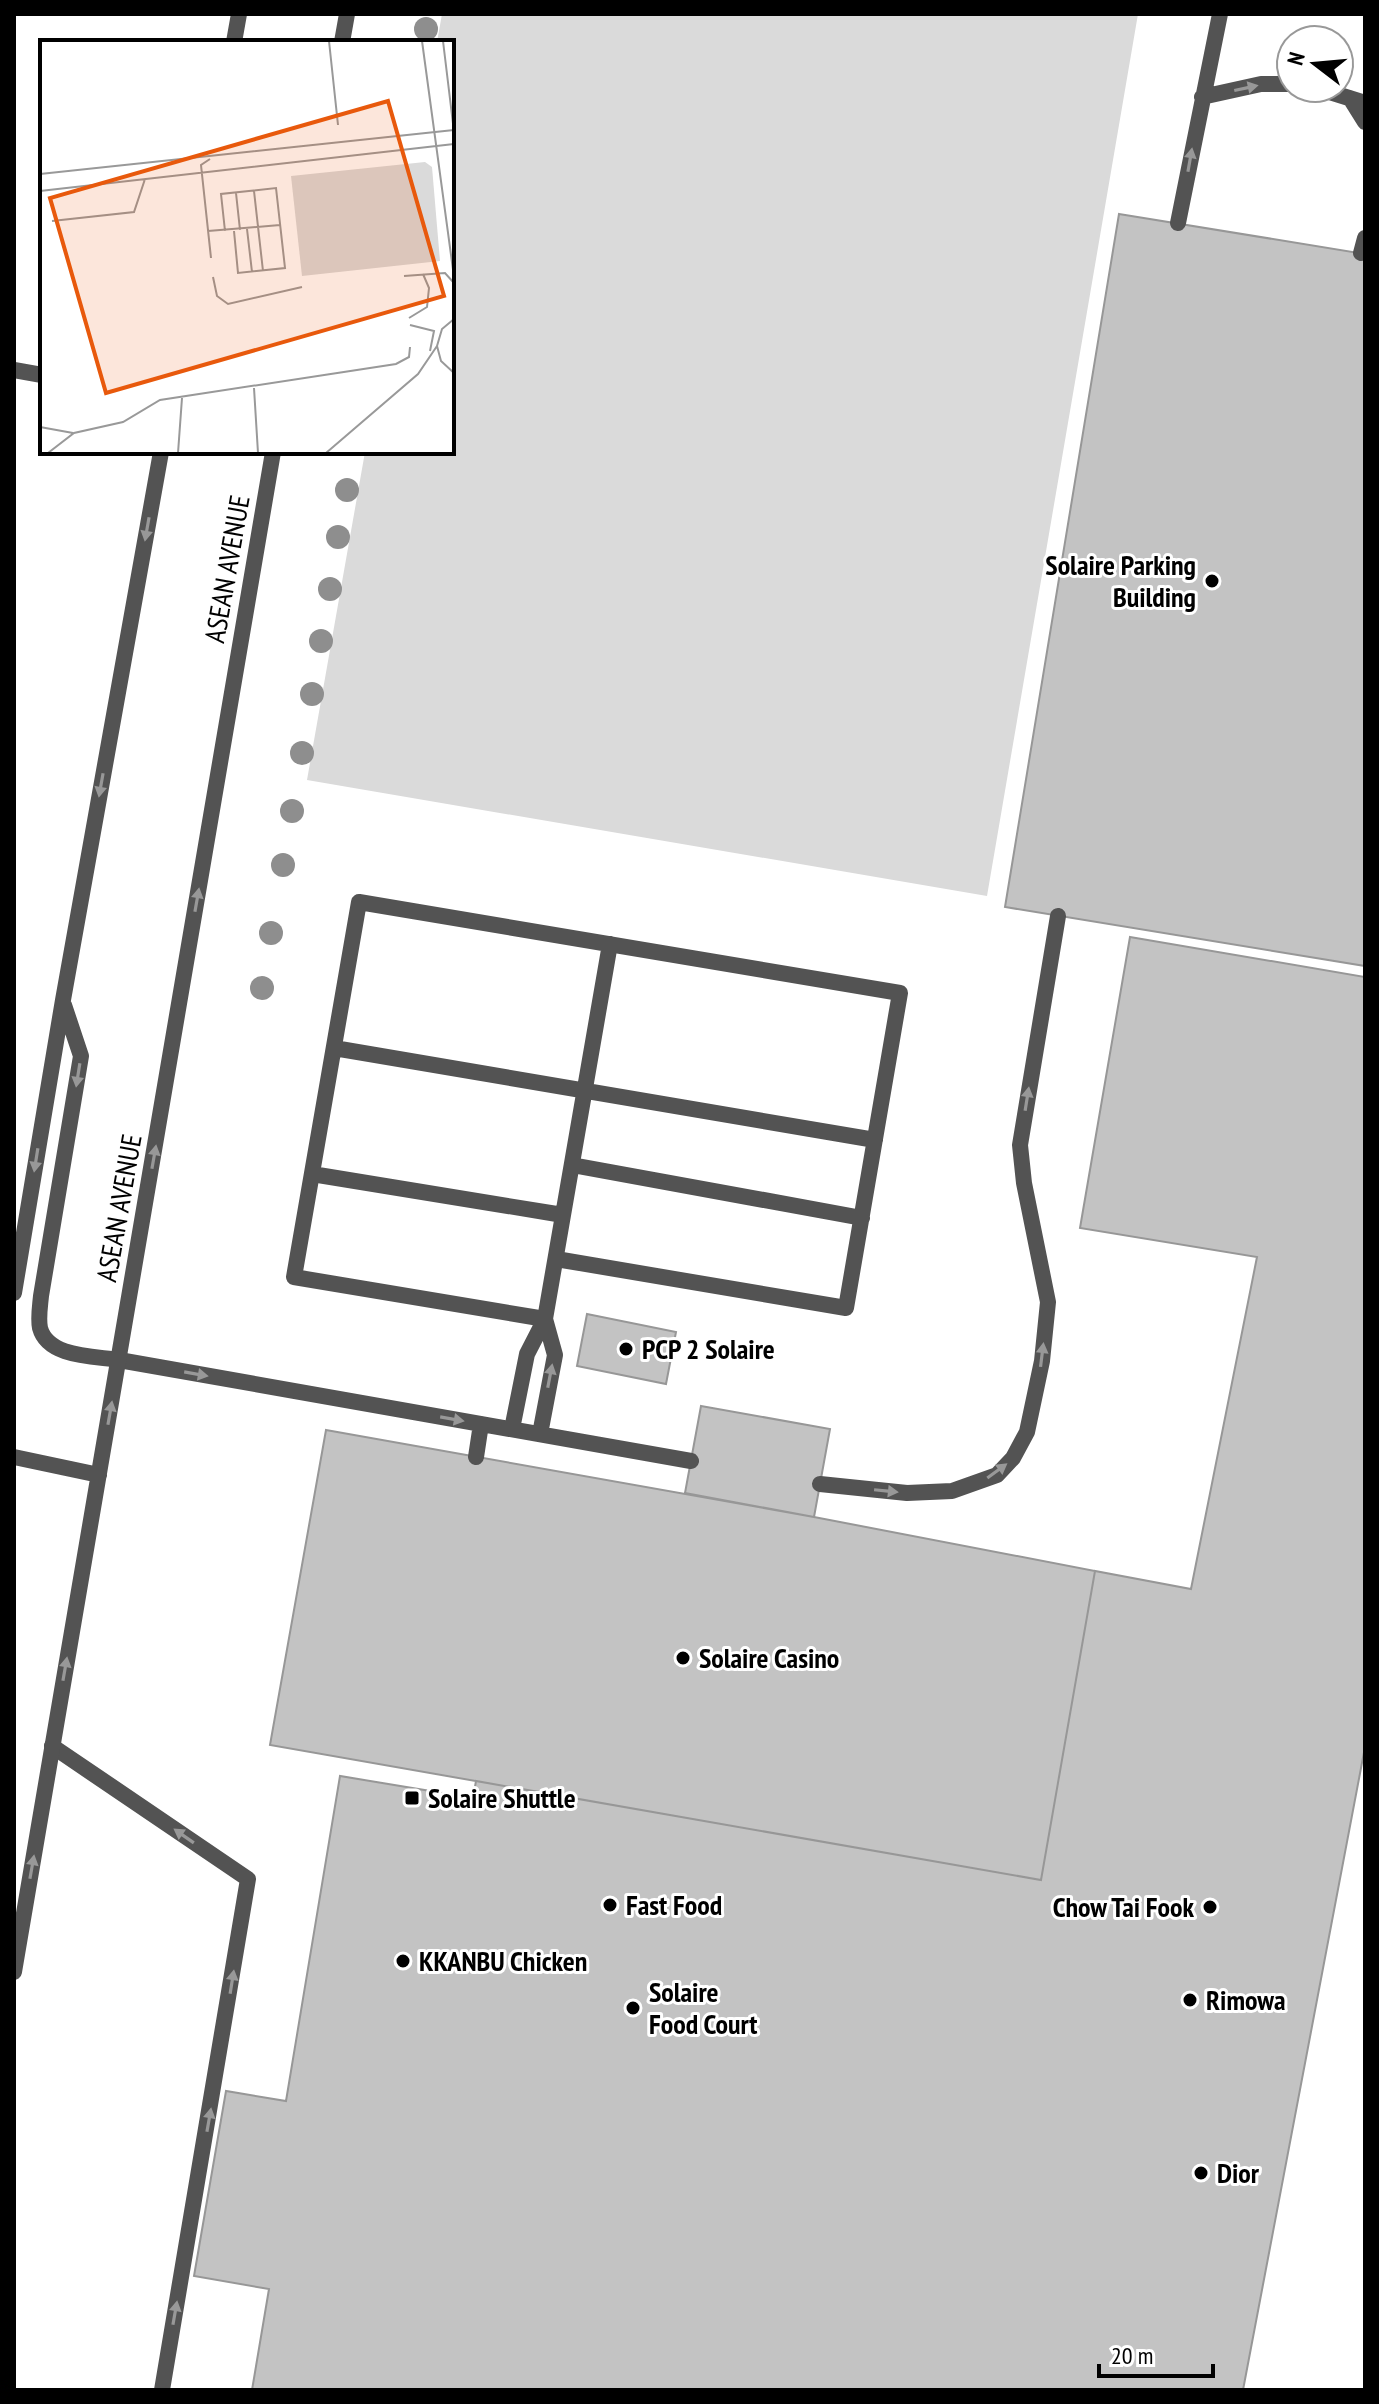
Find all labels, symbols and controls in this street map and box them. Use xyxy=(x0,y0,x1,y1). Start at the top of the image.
north arrow xyxy=(1275,24,1355,104)
inset map xyxy=(40,40,454,454)
text: N xyxy=(1281,49,1311,68)
one-way arrow xyxy=(1234,81,1259,94)
one-way arrow xyxy=(1184,148,1196,173)
street label: ASEAN AVENUE xyxy=(195,492,258,646)
one-way arrow xyxy=(141,517,153,542)
place label: Solaire Parking Building xyxy=(1045,546,1196,615)
marker: Solaire Parking Building xyxy=(1203,572,1221,590)
one-way arrow xyxy=(95,772,107,797)
one-way arrow xyxy=(192,887,204,912)
one-way arrow xyxy=(71,1063,84,1088)
one-way arrow xyxy=(1021,1086,1033,1111)
street label: ASEAN AVENUE xyxy=(87,1131,150,1285)
one-way arrow xyxy=(148,1144,161,1169)
one-way arrow xyxy=(29,1147,42,1172)
place label: PCP 2 Solaire xyxy=(642,1330,775,1367)
marker: PCP 2 Solaire xyxy=(617,1340,635,1358)
one-way arrow xyxy=(1036,1342,1049,1367)
one-way arrow xyxy=(545,1363,557,1388)
one-way arrow xyxy=(184,1368,209,1381)
one-way arrow xyxy=(104,1400,116,1425)
one-way arrow xyxy=(440,1414,465,1426)
one-way arrow xyxy=(986,1463,1008,1479)
one-way arrow xyxy=(874,1484,899,1497)
place label: Solaire Casino xyxy=(699,1639,839,1676)
marker: Solaire Casino xyxy=(674,1649,692,1667)
one-way arrow xyxy=(60,1656,72,1681)
place label: Solaire Shuttle xyxy=(428,1779,576,1816)
marker: Solaire Shuttle xyxy=(403,1789,421,1807)
one-way arrow xyxy=(173,1829,194,1844)
one-way arrow xyxy=(26,1854,38,1879)
place label: Fast Food xyxy=(626,1886,722,1923)
place label: Chow Tai Fook xyxy=(1053,1888,1194,1925)
marker: Fast Food xyxy=(601,1896,619,1914)
marker: Chow Tai Fook xyxy=(1201,1898,1219,1916)
place label: KKANBU Chicken xyxy=(419,1942,587,1979)
marker: KKANBU Chicken xyxy=(394,1952,412,1970)
one-way arrow xyxy=(226,1969,239,1994)
place label: Solaire Food Court xyxy=(649,1973,758,2042)
place label: Rimowa xyxy=(1206,1981,1285,2018)
marker: Rimowa xyxy=(1181,1991,1199,2009)
marker: Solaire Food Court xyxy=(624,1999,642,2017)
one-way arrow xyxy=(204,2107,216,2132)
place label: Dior xyxy=(1217,2154,1260,2191)
marker: Dior xyxy=(1192,2164,1210,2182)
one-way arrow xyxy=(170,2300,182,2325)
scale bar xyxy=(1099,2328,1213,2378)
text: 20 m xyxy=(1111,2340,1153,2371)

